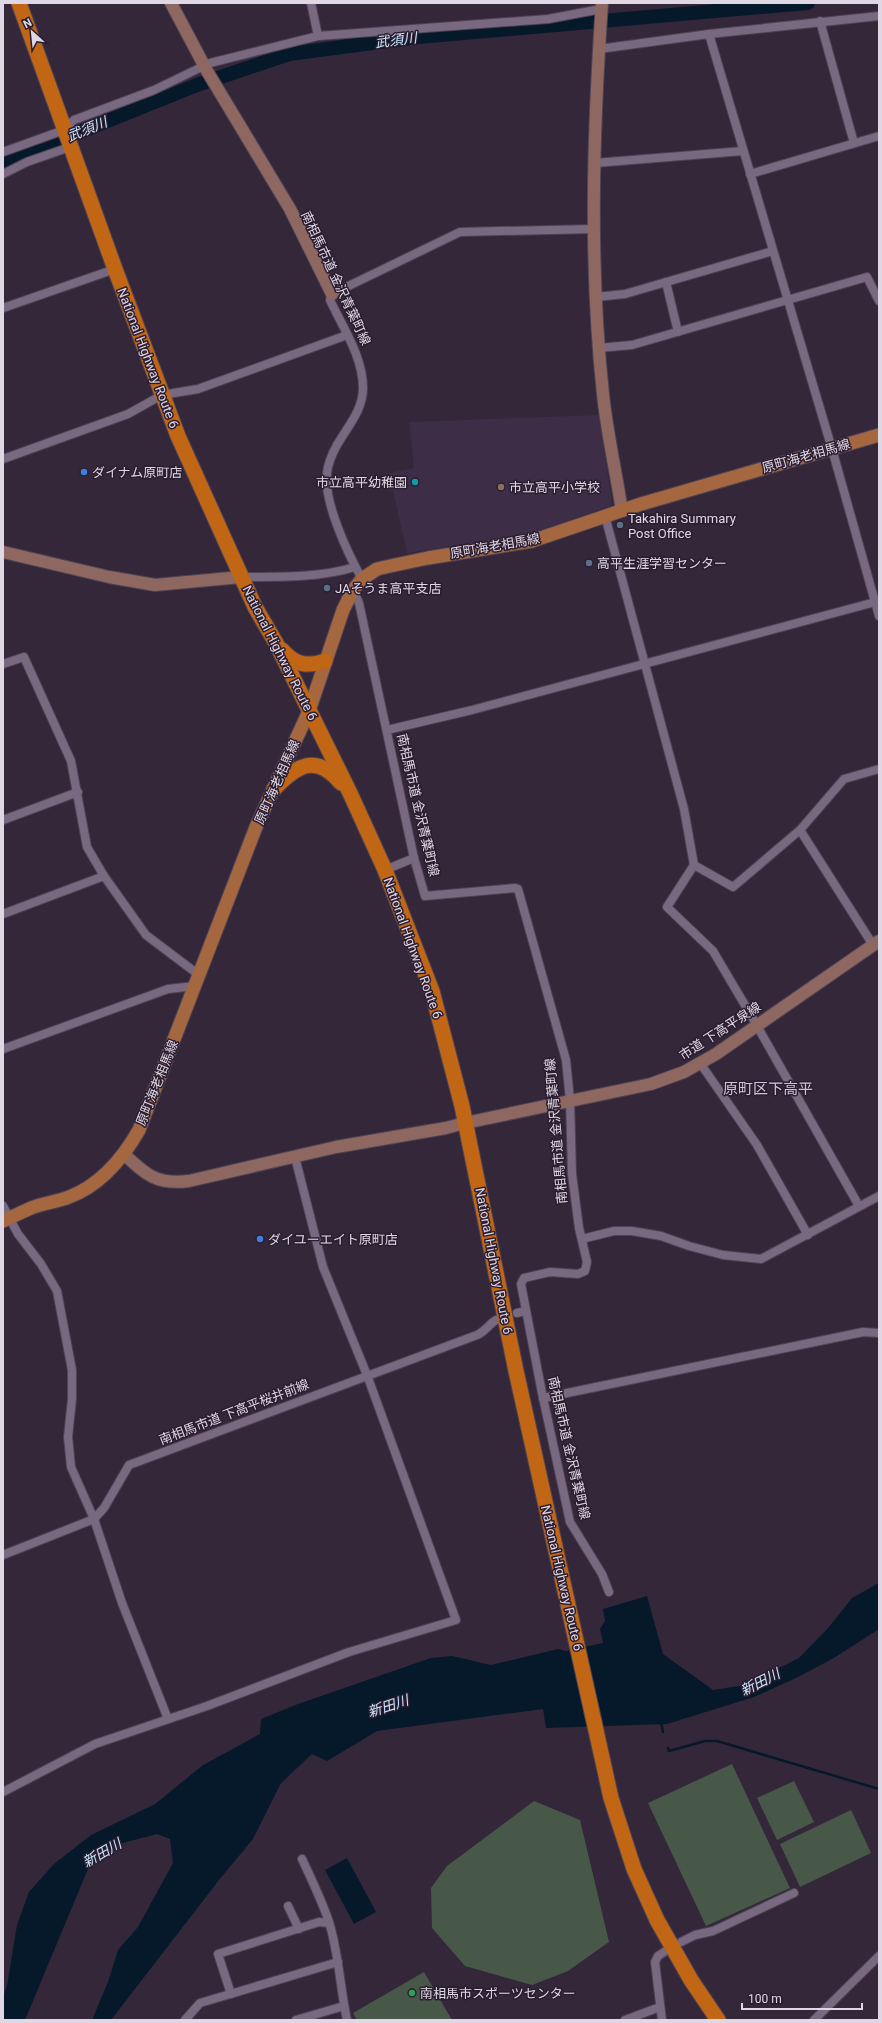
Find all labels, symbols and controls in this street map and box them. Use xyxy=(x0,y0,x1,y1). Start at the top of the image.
north arrow xyxy=(12,12,52,52)
text: N xyxy=(21,16,34,31)
water label: 武須川 xyxy=(374,29,420,50)
water label: 武須川 xyxy=(65,113,111,144)
street label: 南相馬市道 金沢青葉町線 xyxy=(298,209,374,347)
street label: National Highway Route 6 xyxy=(114,286,182,430)
street label: 原町海老相馬線 xyxy=(760,436,852,476)
place label: ダイナム原町店 xyxy=(92,465,182,480)
marker: ダイナム原町店 xyxy=(79,467,89,477)
place label: 市立高平幼稚園 xyxy=(316,475,407,490)
marker: 市立高平幼稚園 xyxy=(410,477,420,487)
place label: 市立高平小学校 xyxy=(509,480,600,495)
marker: 市立高平小学校 xyxy=(496,482,506,492)
place label: Takahira Summary Post Office xyxy=(628,511,736,541)
marker: Takahira Summary Post Office xyxy=(615,520,625,530)
street label: 原町海老相馬線 xyxy=(449,531,541,561)
place label: 高平生涯学習センター xyxy=(597,556,727,571)
marker: 高平生涯学習センター xyxy=(584,558,594,568)
place label: JAそうま高平支店 xyxy=(335,581,442,596)
street label: National Highway Route 6 xyxy=(239,583,321,723)
marker: JAそうま高平支店 xyxy=(322,583,332,593)
street label: 南相馬市道 金沢青葉町線 xyxy=(394,732,442,878)
street label: 原町海老相馬線 xyxy=(252,737,302,827)
street label: National Highway Route 6 xyxy=(380,875,446,1021)
street label: 市道 下高平泉線 xyxy=(676,999,764,1063)
street label: 原町海老相馬線 xyxy=(133,1038,181,1128)
street label: 南相馬市道 金沢青葉町線 xyxy=(542,1058,570,1204)
district label: 原町区下高平 xyxy=(723,1080,813,1098)
street label: National Highway Route 6 xyxy=(472,1186,516,1336)
place label: ダイユーエイト原町店 xyxy=(268,1232,398,1247)
marker: ダイユーエイト原町店 xyxy=(255,1234,265,1244)
street label: 南相馬市道 金沢青葉町線 xyxy=(545,1375,593,1521)
street label: 南相馬市道 下高平桜井前線 xyxy=(157,1376,311,1448)
street label: National Highway Route 6 xyxy=(538,1504,586,1652)
water label: 新田川 xyxy=(738,1664,784,1699)
water label: 新田川 xyxy=(366,1691,412,1720)
water label: 新田川 xyxy=(80,1835,126,1870)
scale bar xyxy=(742,1985,862,2011)
place label: 南相馬市スポーツセンター xyxy=(420,1986,576,2001)
marker: 南相馬市スポーツセンター xyxy=(407,1988,417,1998)
text: 100 m xyxy=(748,1992,782,2006)

